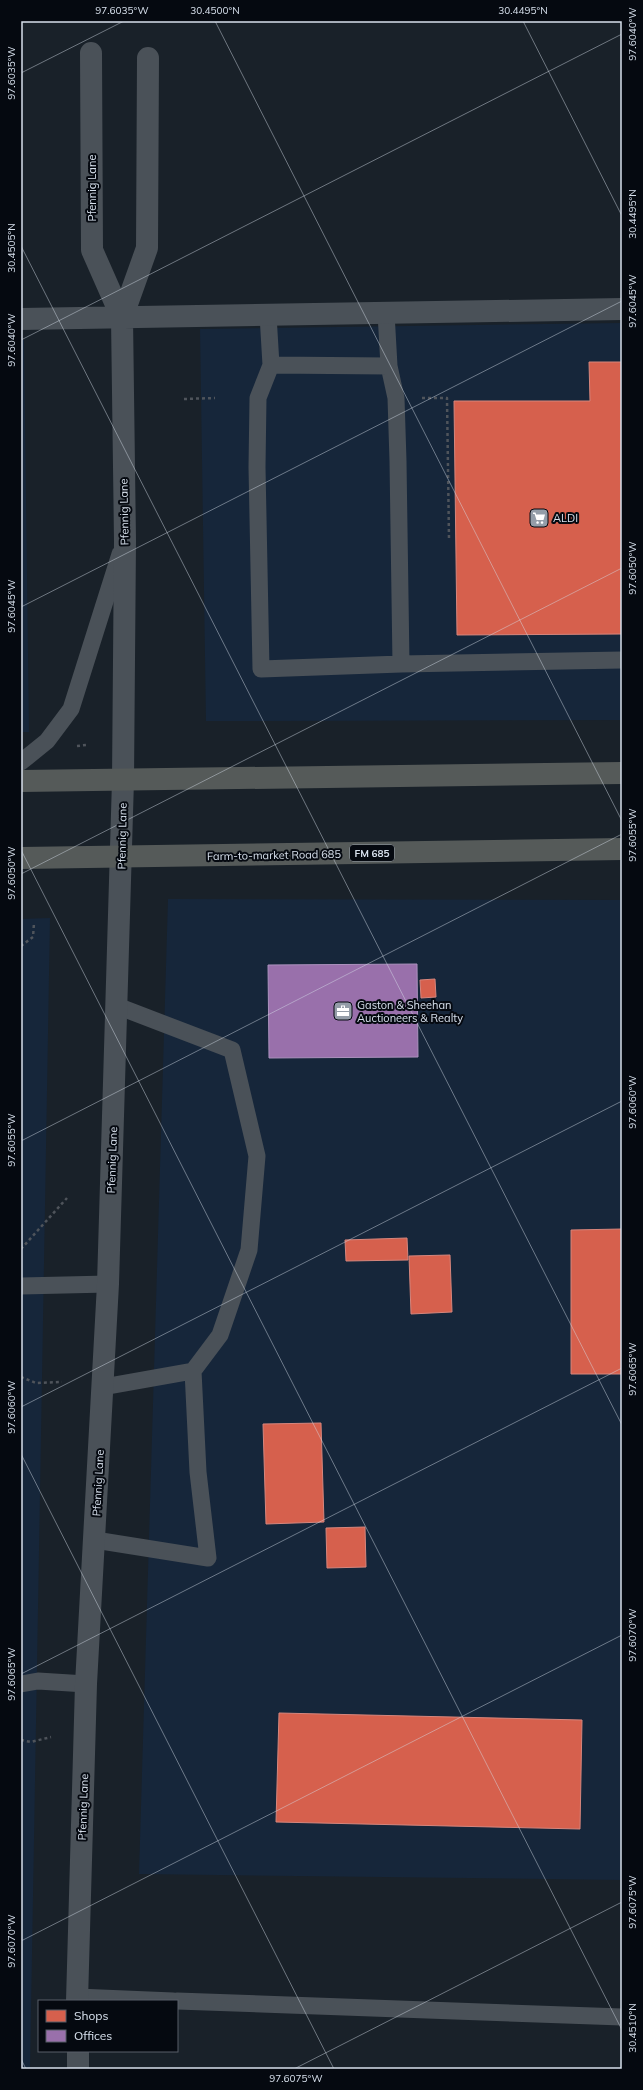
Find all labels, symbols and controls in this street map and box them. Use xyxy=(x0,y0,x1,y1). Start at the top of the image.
text: 97.6035°W xyxy=(95,4,149,17)
text: 30.4500°N xyxy=(190,4,240,17)
text: 30.4495°N xyxy=(498,4,548,17)
text: 97.6040°W xyxy=(626,7,639,61)
text: 97.6035°W xyxy=(5,46,18,100)
street label: Pfennig Lane xyxy=(85,155,99,221)
text: 30.4495°N xyxy=(626,189,639,239)
text: 30.4505°N xyxy=(5,223,18,273)
text: 97.6045°W xyxy=(626,274,639,328)
text: 97.6040°W xyxy=(5,313,18,367)
street label: Pfennig Lane xyxy=(116,478,132,545)
supermarket icon: ALDI xyxy=(528,507,550,529)
place label: ALDI xyxy=(553,511,578,525)
text: 97.6050°W xyxy=(626,541,639,595)
text: 97.6045°W xyxy=(5,579,18,633)
street label: Pfennig Lane xyxy=(114,802,130,869)
text: 97.6055°W xyxy=(626,808,639,862)
road number: FM 685 xyxy=(350,845,394,861)
text: 97.6050°W xyxy=(5,846,18,900)
street label: Farm-to-market Road 685 xyxy=(207,847,341,863)
place label: Gaston & Sheehan Auctioneers & Realty xyxy=(357,998,463,1025)
office icon: Gaston & Sheehan Auctioneers & Realty xyxy=(332,1000,354,1022)
text: 97.6060°W xyxy=(626,1075,639,1129)
text: 97.6055°W xyxy=(5,1113,18,1167)
street label: Pfennig Lane xyxy=(104,1126,120,1194)
text: 97.6065°W xyxy=(626,1342,639,1396)
text: 97.6060°W xyxy=(5,1380,18,1434)
street label: Pfennig Lane xyxy=(89,1449,107,1517)
text: 97.6070°W xyxy=(626,1608,639,1662)
text: 97.6065°W xyxy=(5,1647,18,1701)
street label: Pfennig Lane xyxy=(75,1773,91,1841)
text: 97.6075°W xyxy=(626,1875,639,1929)
text: 97.6070°W xyxy=(5,1914,18,1968)
legend xyxy=(38,2000,178,2052)
text: 30.4510°N xyxy=(626,2003,639,2053)
text: Shops xyxy=(74,2008,109,2023)
text: Offices xyxy=(74,2028,112,2043)
text: 97.6075°W xyxy=(269,2072,323,2085)

